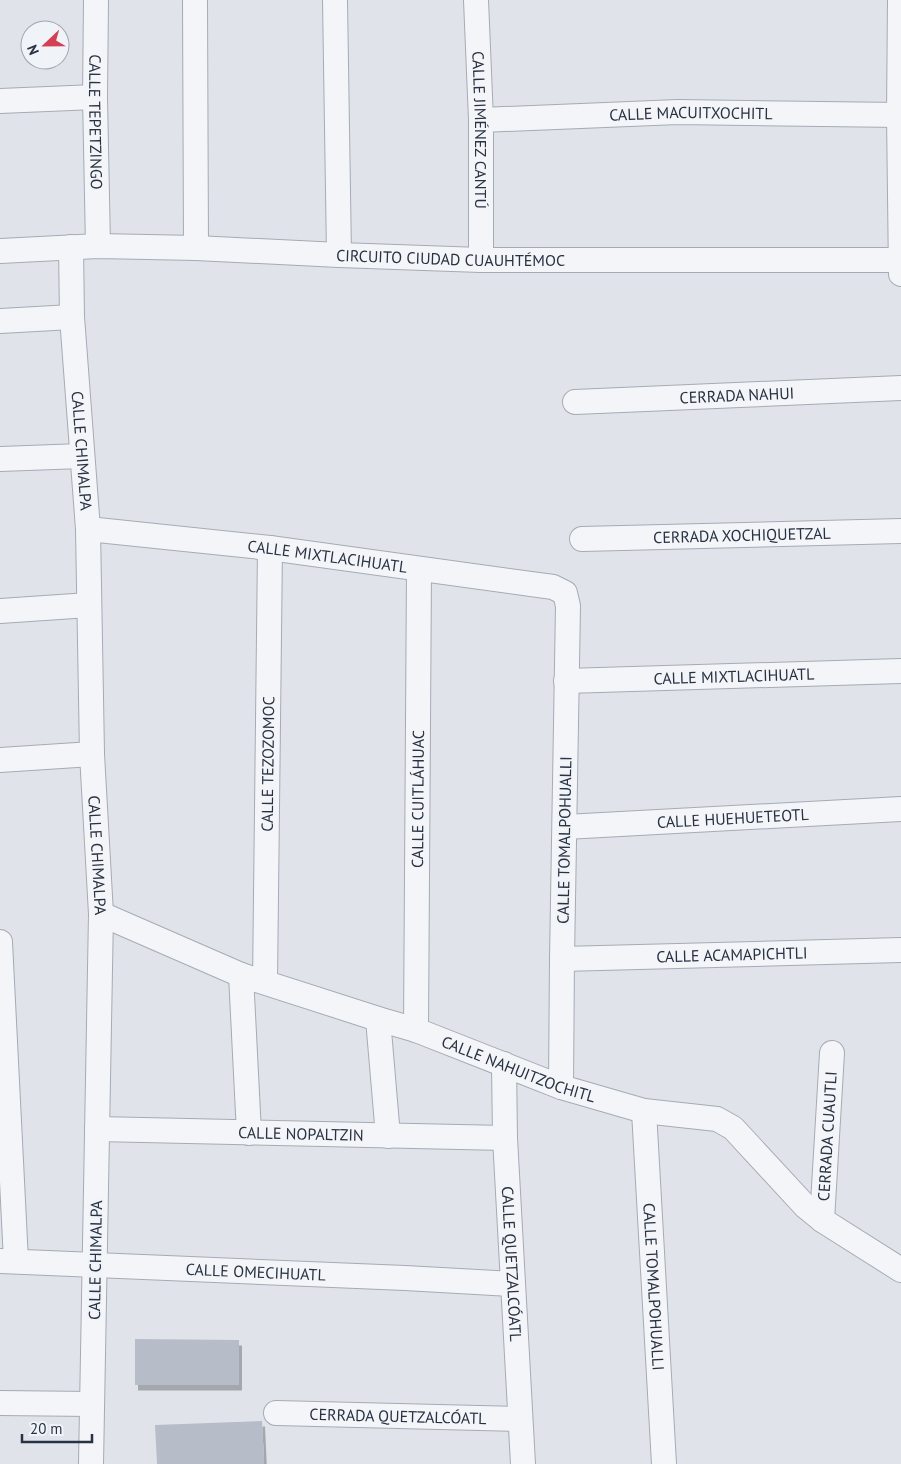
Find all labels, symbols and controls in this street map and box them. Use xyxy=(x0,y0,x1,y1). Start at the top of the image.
north arrow xyxy=(20,20,70,70)
text: N xyxy=(23,42,43,58)
street label: CALLE JIMÉNEZ CANTÚ xyxy=(468,51,491,209)
street label: CALLE TEPETZINGO xyxy=(85,54,107,190)
street label: CALLE MACUITXOCHITL xyxy=(609,102,773,125)
street label: CIRCUITO CIUDAD CUAUHTÉMOC xyxy=(336,245,565,270)
street label: CERRADA NAHUI xyxy=(679,383,795,408)
street label: CALLE CHIMALPA xyxy=(68,390,97,512)
street label: CERRADA XOCHIQUETZAL xyxy=(653,523,831,547)
street label: CALLE MIXTLACIHUATL xyxy=(247,536,409,577)
street label: CALLE MIXTLACIHUATL xyxy=(653,664,815,688)
street label: CALLE TEZOZOMOC xyxy=(257,696,278,832)
street label: CALLE CUITLÁHUAC xyxy=(407,730,428,868)
street label: CALLE TOMALPOHUALLI xyxy=(553,756,575,924)
street label: CALLE CHIMALPA xyxy=(84,795,111,916)
street label: CALLE HUEHUETEOTL xyxy=(656,804,809,832)
street label: CALLE ACAMAPICHTLI xyxy=(656,942,808,966)
street label: CALLE NAHUITZOCHITL xyxy=(439,1031,598,1106)
street label: CERRADA CUAUTLI xyxy=(813,1071,841,1202)
street label: CALLE NOPALTZIN xyxy=(238,1122,364,1145)
street label: CALLE QUETZALCÓATL xyxy=(498,1186,526,1342)
street label: CALLE CHIMALPA xyxy=(84,1199,106,1320)
street label: CALLE TOMALPOHUALLI xyxy=(639,1202,669,1371)
street label: CALLE OMECIHUATL xyxy=(185,1259,326,1285)
street label: CERRADA QUETZALCÓATL xyxy=(309,1404,487,1428)
scale bar xyxy=(22,1412,92,1444)
text: 20 m xyxy=(30,1419,63,1438)

